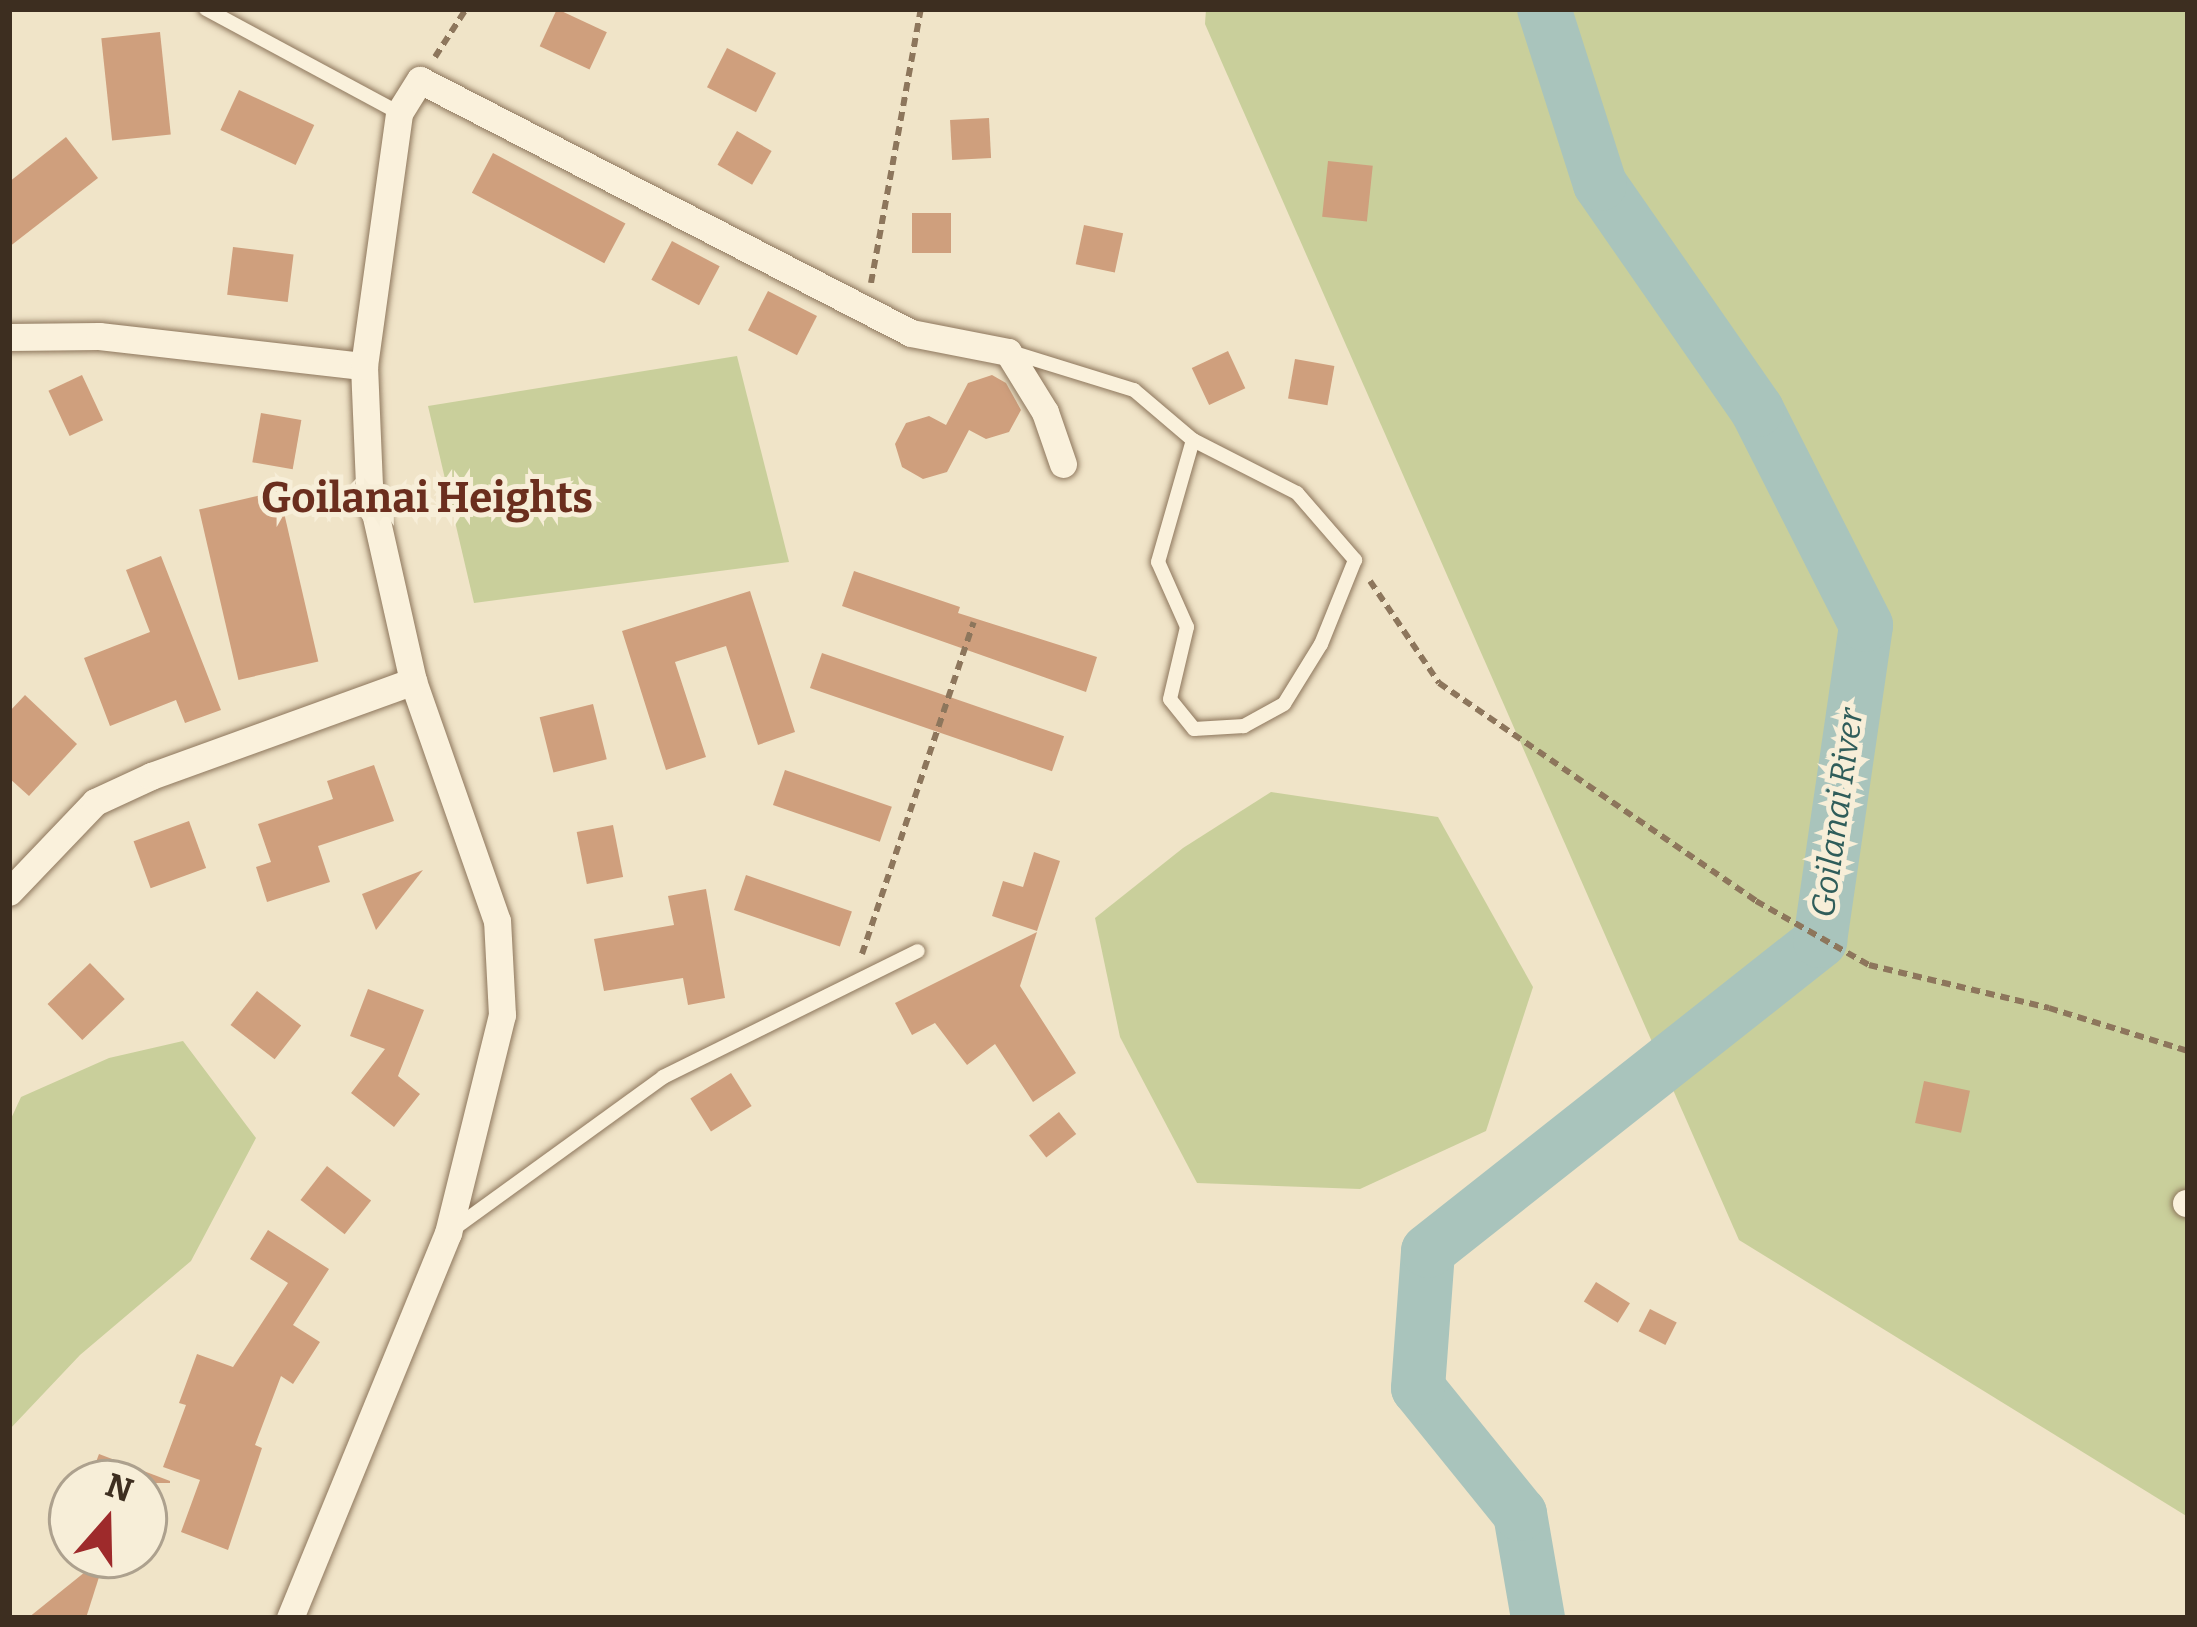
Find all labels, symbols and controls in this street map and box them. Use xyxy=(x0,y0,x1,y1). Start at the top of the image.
district label: Goilanai Heights xyxy=(261,473,593,523)
water label: Goilanai River xyxy=(1804,706,1872,920)
north arrow xyxy=(48,1459,168,1579)
text: N xyxy=(100,1465,138,1511)

